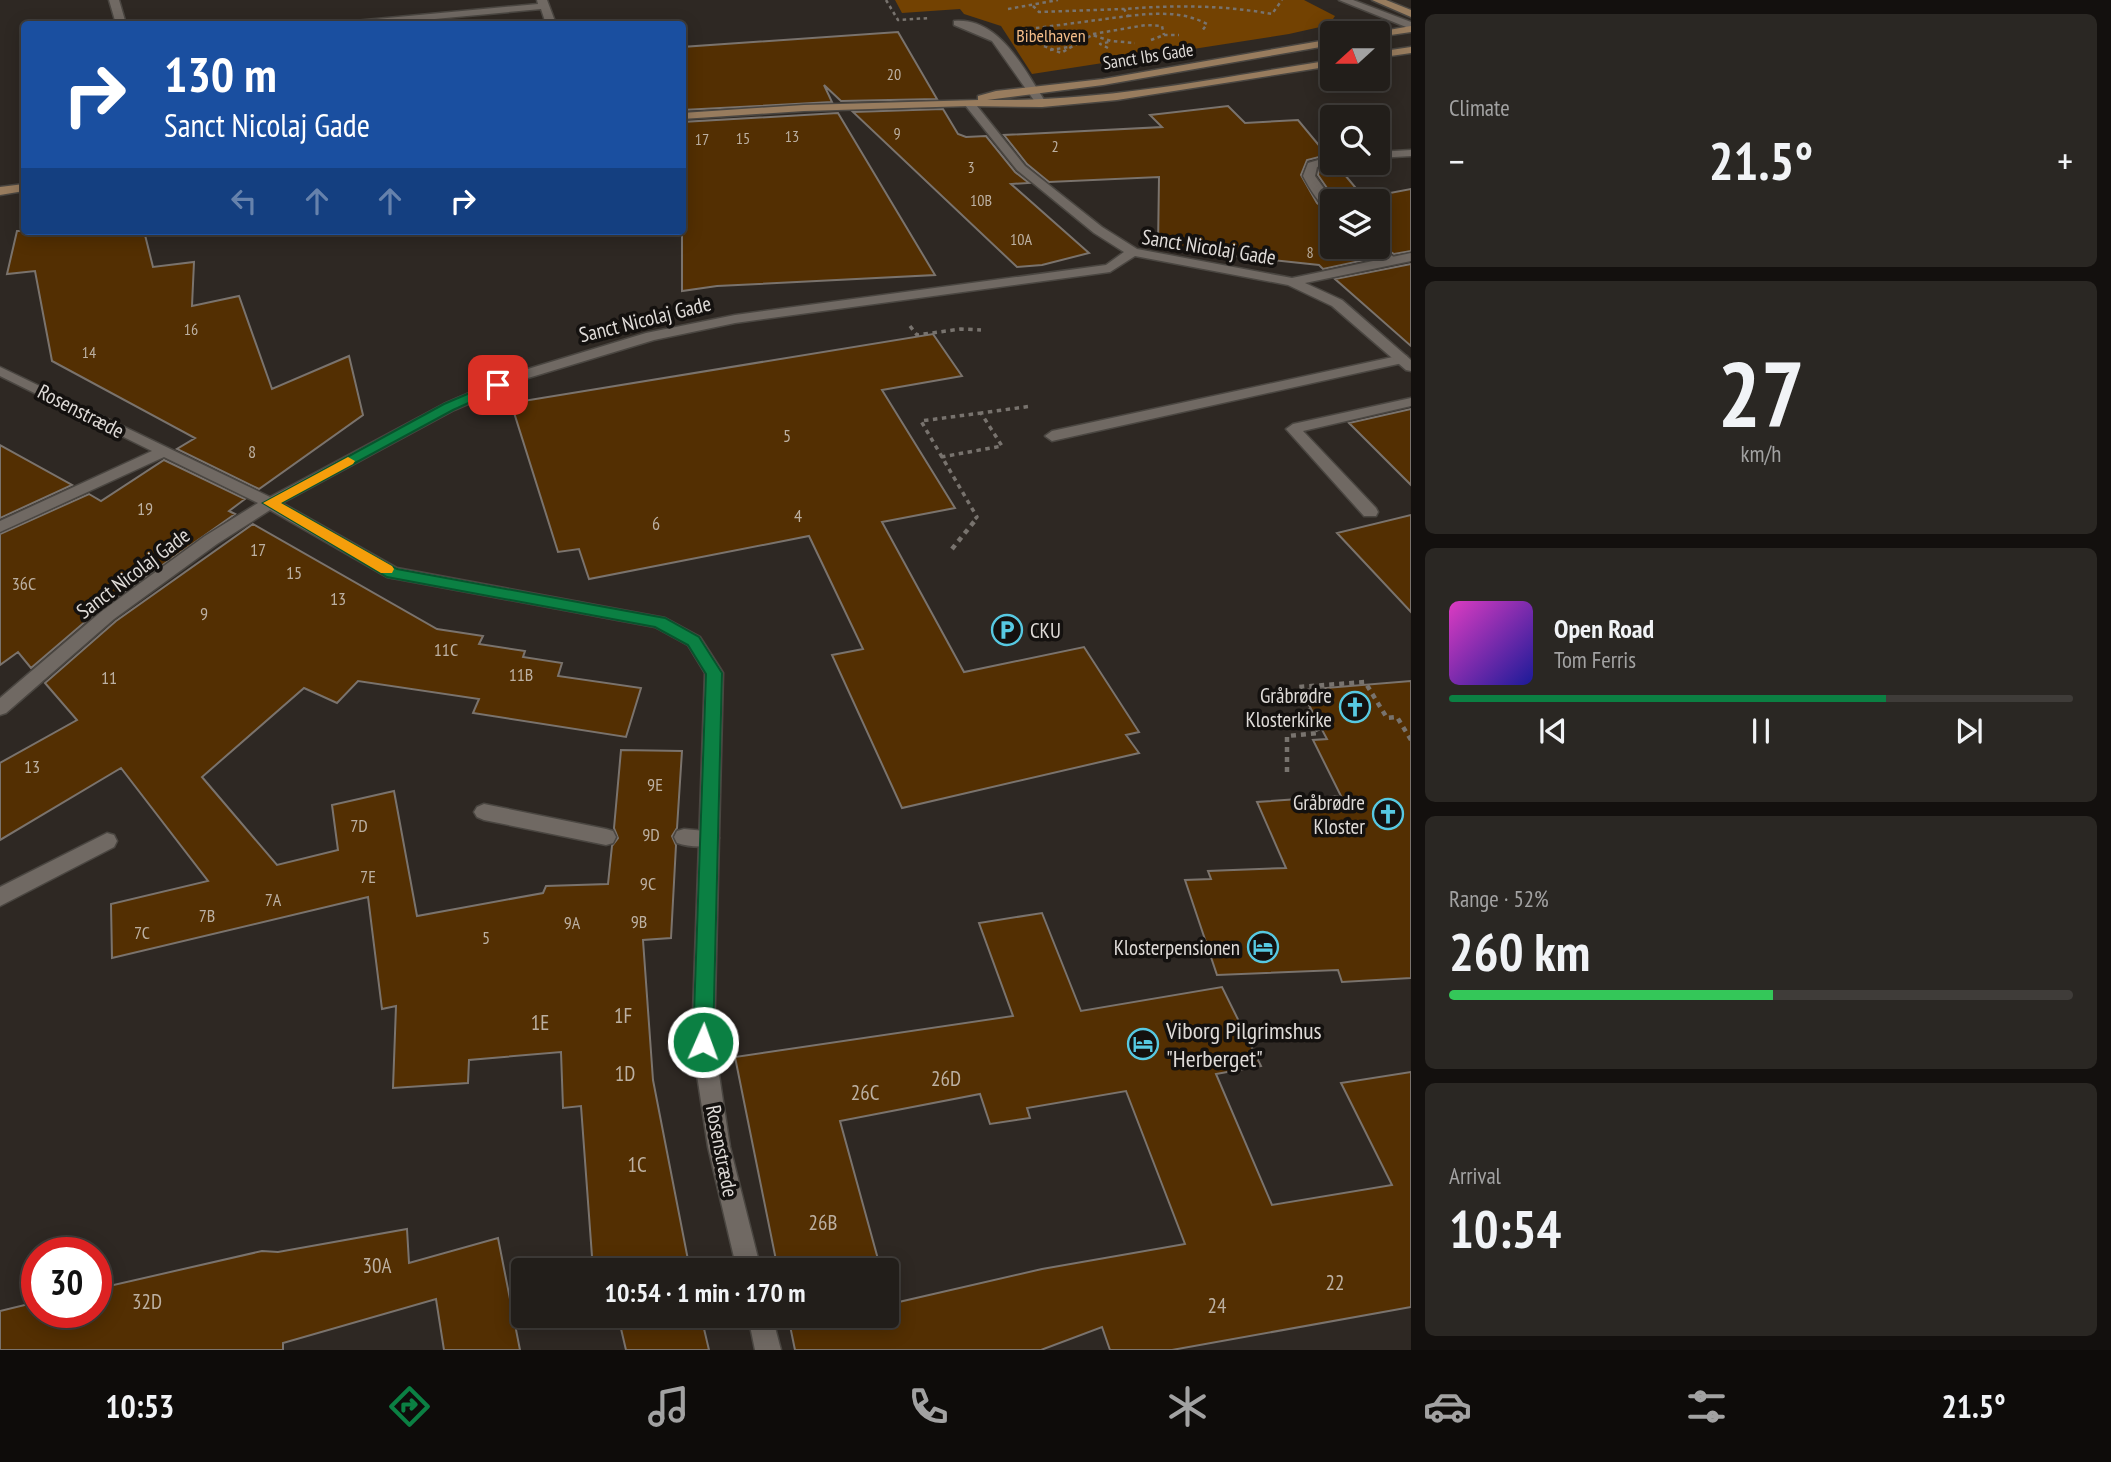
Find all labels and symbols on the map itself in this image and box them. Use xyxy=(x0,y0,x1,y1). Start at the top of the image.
north arrow xyxy=(1320,21,1390,91)
park label: Bibelhaven xyxy=(1016,24,1086,47)
street label: Sanct Ibs Gade xyxy=(1101,38,1195,74)
house number: 20 xyxy=(887,64,901,84)
house number: 9 xyxy=(893,123,901,143)
house number: 13 xyxy=(785,126,799,146)
house number: 15 xyxy=(736,128,750,148)
house number: 17 xyxy=(695,129,709,149)
house number: 2 xyxy=(1051,136,1059,156)
house number: 3 xyxy=(967,157,975,177)
house number: 10B xyxy=(970,190,992,210)
street label: Sanct Nicolaj Gade xyxy=(1140,223,1278,271)
house number: 10A xyxy=(1010,229,1032,249)
house number: 8 xyxy=(1306,242,1314,262)
street label: Sanct Nicolaj Gade xyxy=(576,290,714,348)
house number: 16 xyxy=(184,319,198,339)
house number: 14 xyxy=(82,342,96,362)
pin xyxy=(468,355,528,415)
street label: Rosenstræde xyxy=(33,378,129,444)
house number: 5 xyxy=(783,424,791,447)
house number: 8 xyxy=(248,440,256,463)
house number: 19 xyxy=(137,497,153,520)
house number: 4 xyxy=(794,504,802,527)
house number: 6 xyxy=(652,512,660,535)
street label: Sanct Nicolaj Gade xyxy=(71,522,195,624)
house number: 17 xyxy=(250,538,266,561)
house number: 15 xyxy=(286,561,302,584)
house number: 36C xyxy=(12,572,36,595)
house number: 13 xyxy=(330,587,346,610)
house number: 9 xyxy=(200,602,208,625)
parking icon: CKU xyxy=(990,613,1024,647)
place label: CKU xyxy=(1030,617,1061,644)
house number: 11C xyxy=(434,638,458,661)
house number: 11B xyxy=(509,663,533,686)
house number: 11 xyxy=(101,666,117,689)
place label: Gråbrødre Klosterkirke xyxy=(1245,682,1332,733)
church icon: Gråbrødre Klosterkirke xyxy=(1338,690,1372,724)
house number: 13 xyxy=(24,755,40,778)
house number: 9E xyxy=(647,773,663,796)
place label: Gråbrødre Kloster xyxy=(1293,789,1365,840)
church icon: Gråbrødre Kloster xyxy=(1371,797,1405,831)
house number: 7D xyxy=(350,814,368,837)
house number: 9D xyxy=(642,823,660,846)
house number: 7E xyxy=(360,865,376,888)
house number: 9C xyxy=(640,872,656,895)
house number: 7A xyxy=(265,888,282,911)
house number: 7B xyxy=(199,904,215,927)
house number: 9B xyxy=(631,910,647,933)
house number: 9A xyxy=(564,911,581,934)
house number: 7C xyxy=(134,921,150,944)
house number: 5 xyxy=(482,926,490,949)
hotel icon: Klosterpensionen xyxy=(1246,930,1280,964)
place label: Klosterpensionen xyxy=(1114,934,1240,961)
house number: 1F xyxy=(614,1002,632,1029)
position arrow xyxy=(666,1005,740,1079)
house number: 1E xyxy=(531,1009,549,1036)
place label: Viborg Pilgrimshus "Herberget" xyxy=(1165,1015,1322,1074)
hotel icon: Viborg Pilgrimshus "Herberget" xyxy=(1126,1027,1160,1061)
house number: 1D xyxy=(615,1060,635,1087)
house number: 26D xyxy=(931,1065,961,1092)
house number: 26C xyxy=(851,1079,880,1106)
street label: Rosenstræde xyxy=(700,1103,744,1199)
house number: 1C xyxy=(627,1151,647,1178)
house number: 26B xyxy=(809,1209,837,1236)
speed limit sign: 30 xyxy=(21,1237,112,1328)
house number: 30A xyxy=(363,1252,391,1279)
house number: 22 xyxy=(1326,1269,1344,1296)
house number: 32D xyxy=(132,1288,162,1315)
house number: 24 xyxy=(1208,1292,1227,1319)

